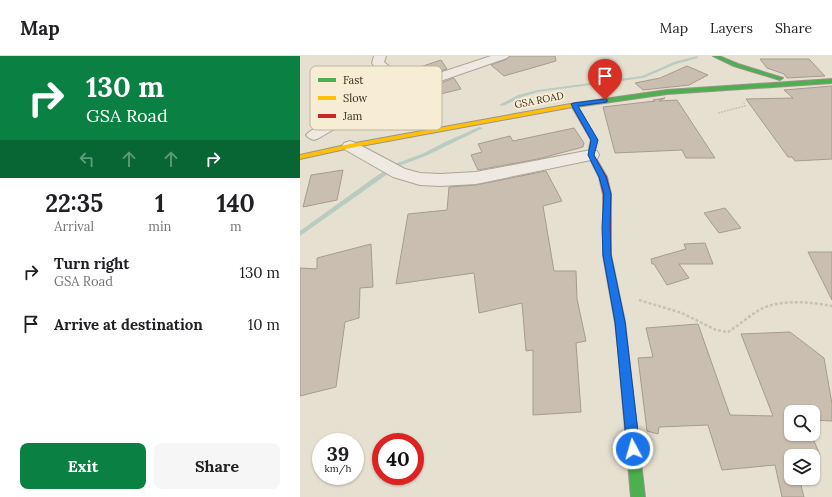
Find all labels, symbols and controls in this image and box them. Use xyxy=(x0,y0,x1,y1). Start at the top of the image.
text: Map xyxy=(20,16,60,40)
text: Map xyxy=(660,19,688,37)
text: Layers xyxy=(710,19,753,37)
text: Share xyxy=(775,19,812,37)
pin xyxy=(588,59,622,100)
icon: arrive xyxy=(594,65,616,87)
legend xyxy=(310,66,442,130)
text: 130 m xyxy=(86,69,164,105)
icon: right xyxy=(20,72,72,124)
text: Fast xyxy=(343,73,364,87)
street label: GSA ROAD xyxy=(513,89,565,111)
text: Slow xyxy=(343,91,368,105)
text: GSA Road xyxy=(86,104,168,127)
text: Jam xyxy=(342,109,363,123)
icon: left xyxy=(76,148,98,170)
icon: ahead xyxy=(118,148,140,170)
icon: ahead xyxy=(160,148,182,170)
icon: right xyxy=(202,148,224,170)
text: 22:35 xyxy=(45,188,103,219)
text: 1 xyxy=(155,188,165,219)
text: 140 xyxy=(217,188,255,219)
text: Arrival xyxy=(54,218,94,235)
text: min xyxy=(148,218,172,235)
text: m xyxy=(230,218,242,235)
text: Turn right xyxy=(54,254,130,273)
icon: right xyxy=(20,261,42,283)
text: 130 m xyxy=(240,263,280,282)
text: GSA Road xyxy=(54,273,113,290)
icon: arrive xyxy=(20,313,42,335)
text: Arrive at destination xyxy=(54,315,203,334)
text: 10 m xyxy=(248,315,280,334)
map controls xyxy=(784,405,820,485)
button: search xyxy=(784,405,820,441)
position arrow xyxy=(612,428,654,470)
speed limit sign: 40 xyxy=(372,433,424,485)
text: 39 xyxy=(327,441,349,466)
button: Exit xyxy=(20,443,146,489)
button: Share xyxy=(154,443,280,489)
button: layers xyxy=(784,449,820,485)
text: km/h xyxy=(324,462,352,475)

